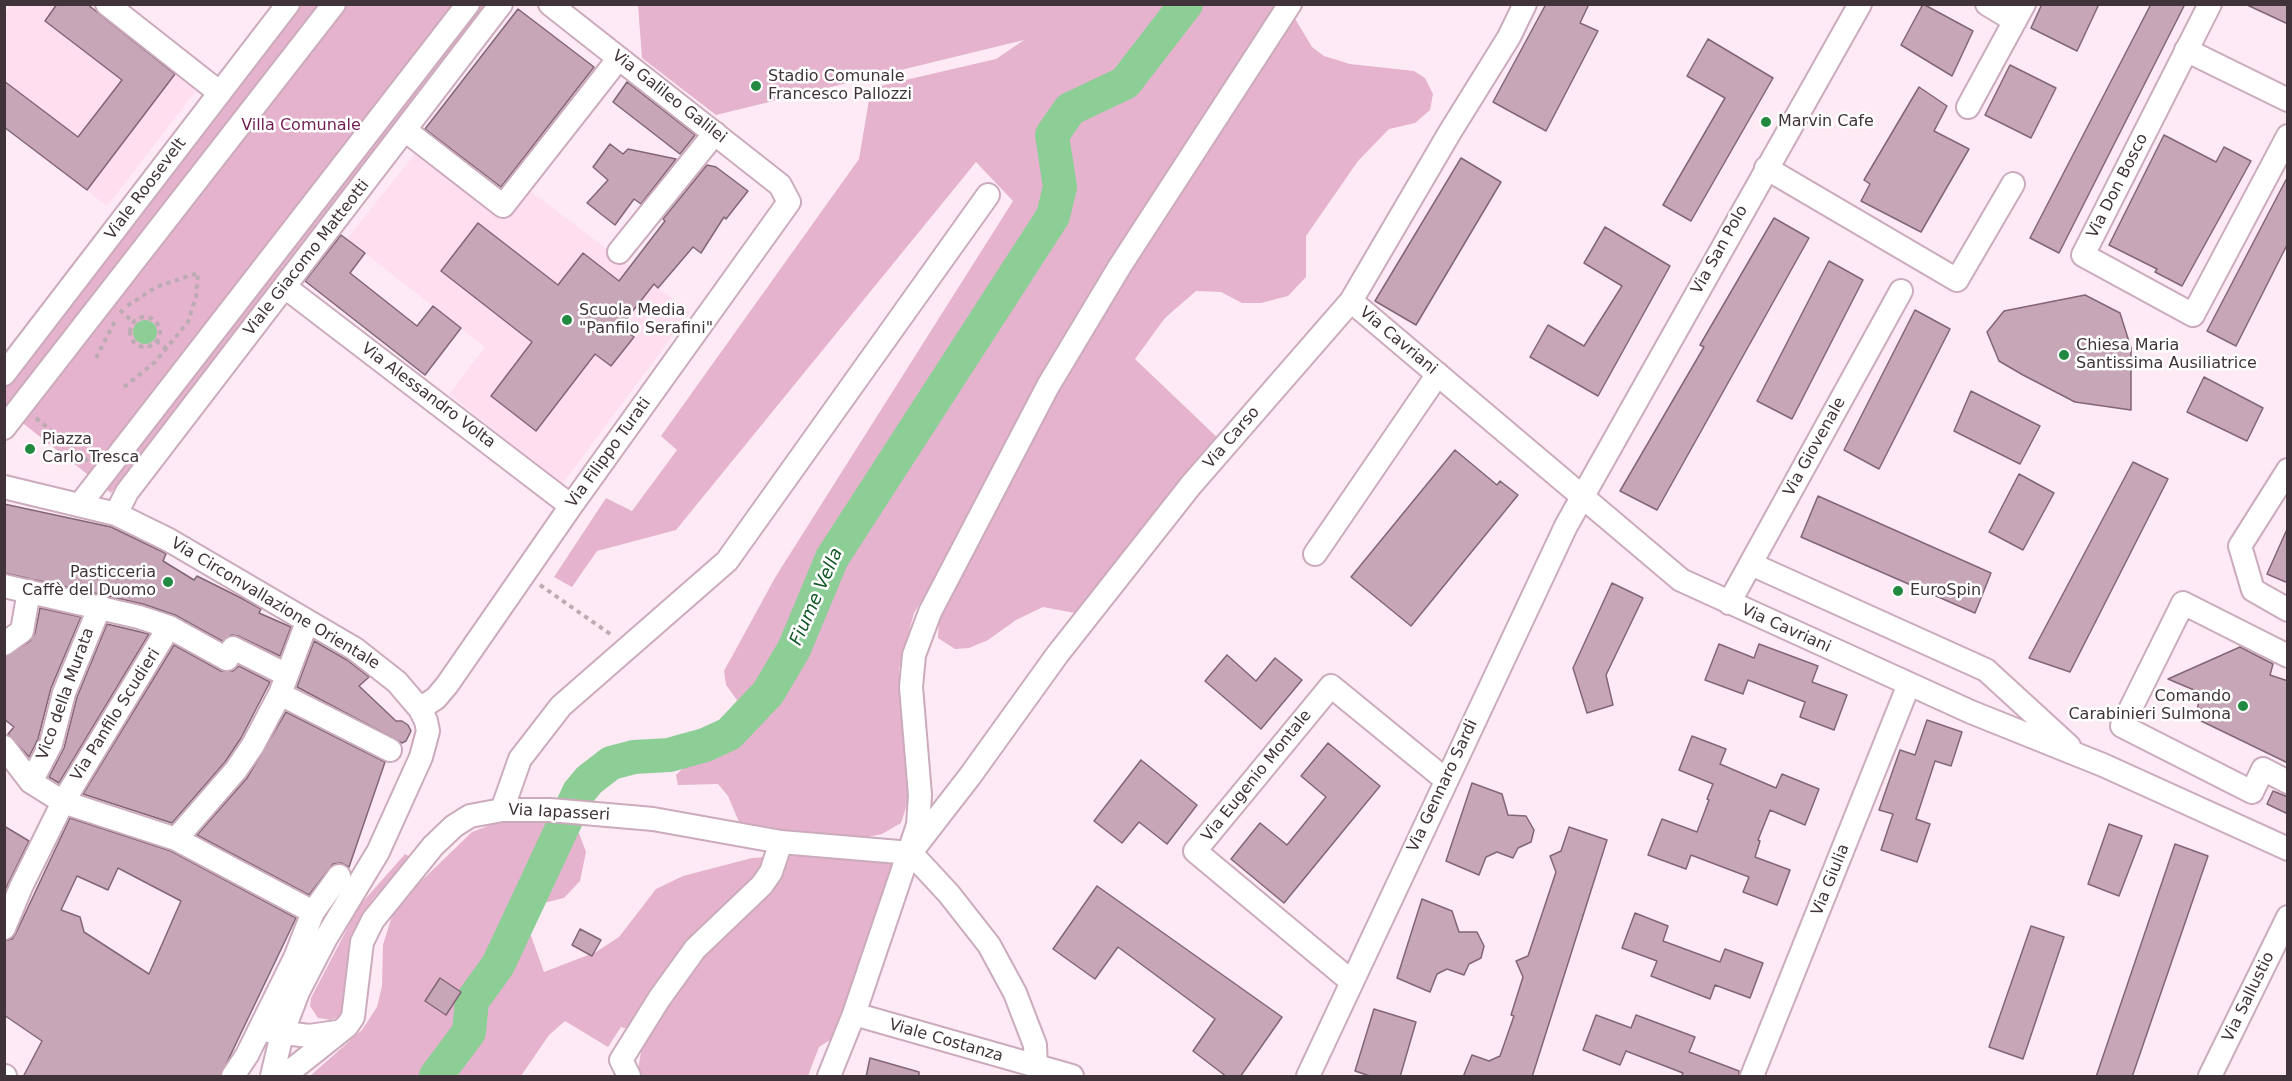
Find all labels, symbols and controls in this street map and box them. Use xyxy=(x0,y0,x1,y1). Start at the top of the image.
street label: Via Galileo Galilei xyxy=(608,46,730,148)
place label: Stadio Comunale Francesco Pallozzi xyxy=(768,67,912,105)
marker: Stadio Comunale Francesco Pallozzi xyxy=(749,79,763,93)
place label: Marvin Cafe xyxy=(1778,112,1874,132)
marker: Marvin Cafe xyxy=(1759,115,1773,129)
park label: Villa Comunale xyxy=(241,116,361,136)
street label: Via Don Bosco xyxy=(2083,130,2153,242)
street label: Viale Roosevelt xyxy=(102,134,190,244)
street label: Viale Giacomo Matteotti xyxy=(240,176,374,340)
street label: Via San Polo xyxy=(1688,202,1752,298)
place label: Scuola Media "Panfilo Serafini" xyxy=(579,301,713,339)
street label: Via Cavriani xyxy=(1355,303,1441,379)
marker: Scuola Media "Panfilo Serafini" xyxy=(560,313,574,327)
place label: Chiesa Maria Santissima Ausiliatrice xyxy=(2076,336,2257,374)
street label: Via Alessandro Volta xyxy=(357,339,499,453)
marker: Chiesa Maria Santissima Ausiliatrice xyxy=(2057,348,2071,362)
street label: Via Filippo Turati xyxy=(563,394,655,512)
street label: Via Giovenale xyxy=(1780,394,1850,500)
street label: Via Carso xyxy=(1200,403,1264,473)
place label: Piazza Carlo Tresca xyxy=(42,430,139,468)
marker: Piazza Carlo Tresca xyxy=(23,442,37,456)
street label: Via Circonvallazione Orientale xyxy=(167,534,383,674)
water label: Fiume Vella xyxy=(786,545,848,649)
place label: Pasticceria Caffè del Duomo xyxy=(22,563,156,601)
marker: Pasticceria Caffè del Duomo xyxy=(161,575,175,589)
place label: EuroSpin xyxy=(1910,581,1981,601)
marker: EuroSpin xyxy=(1891,584,1905,598)
street label: Via Cavriani xyxy=(1738,601,1834,657)
street label: Vico della Murata xyxy=(33,625,99,763)
street label: Via Panfilo Scudieri xyxy=(67,645,165,785)
place label: Comando Carabinieri Sulmona xyxy=(2068,687,2231,725)
marker: Comando Carabinieri Sulmona xyxy=(2236,699,2250,713)
street label: Via Eugenio Montale xyxy=(1198,706,1316,846)
street label: Via Gennaro Sardi xyxy=(1404,717,1482,855)
street label: Via Iapasseri xyxy=(508,801,610,825)
street label: Via Giulia xyxy=(1808,841,1854,919)
street label: Via Sallustio xyxy=(2219,949,2279,1045)
street label: Viale Costanza xyxy=(887,1016,1005,1066)

